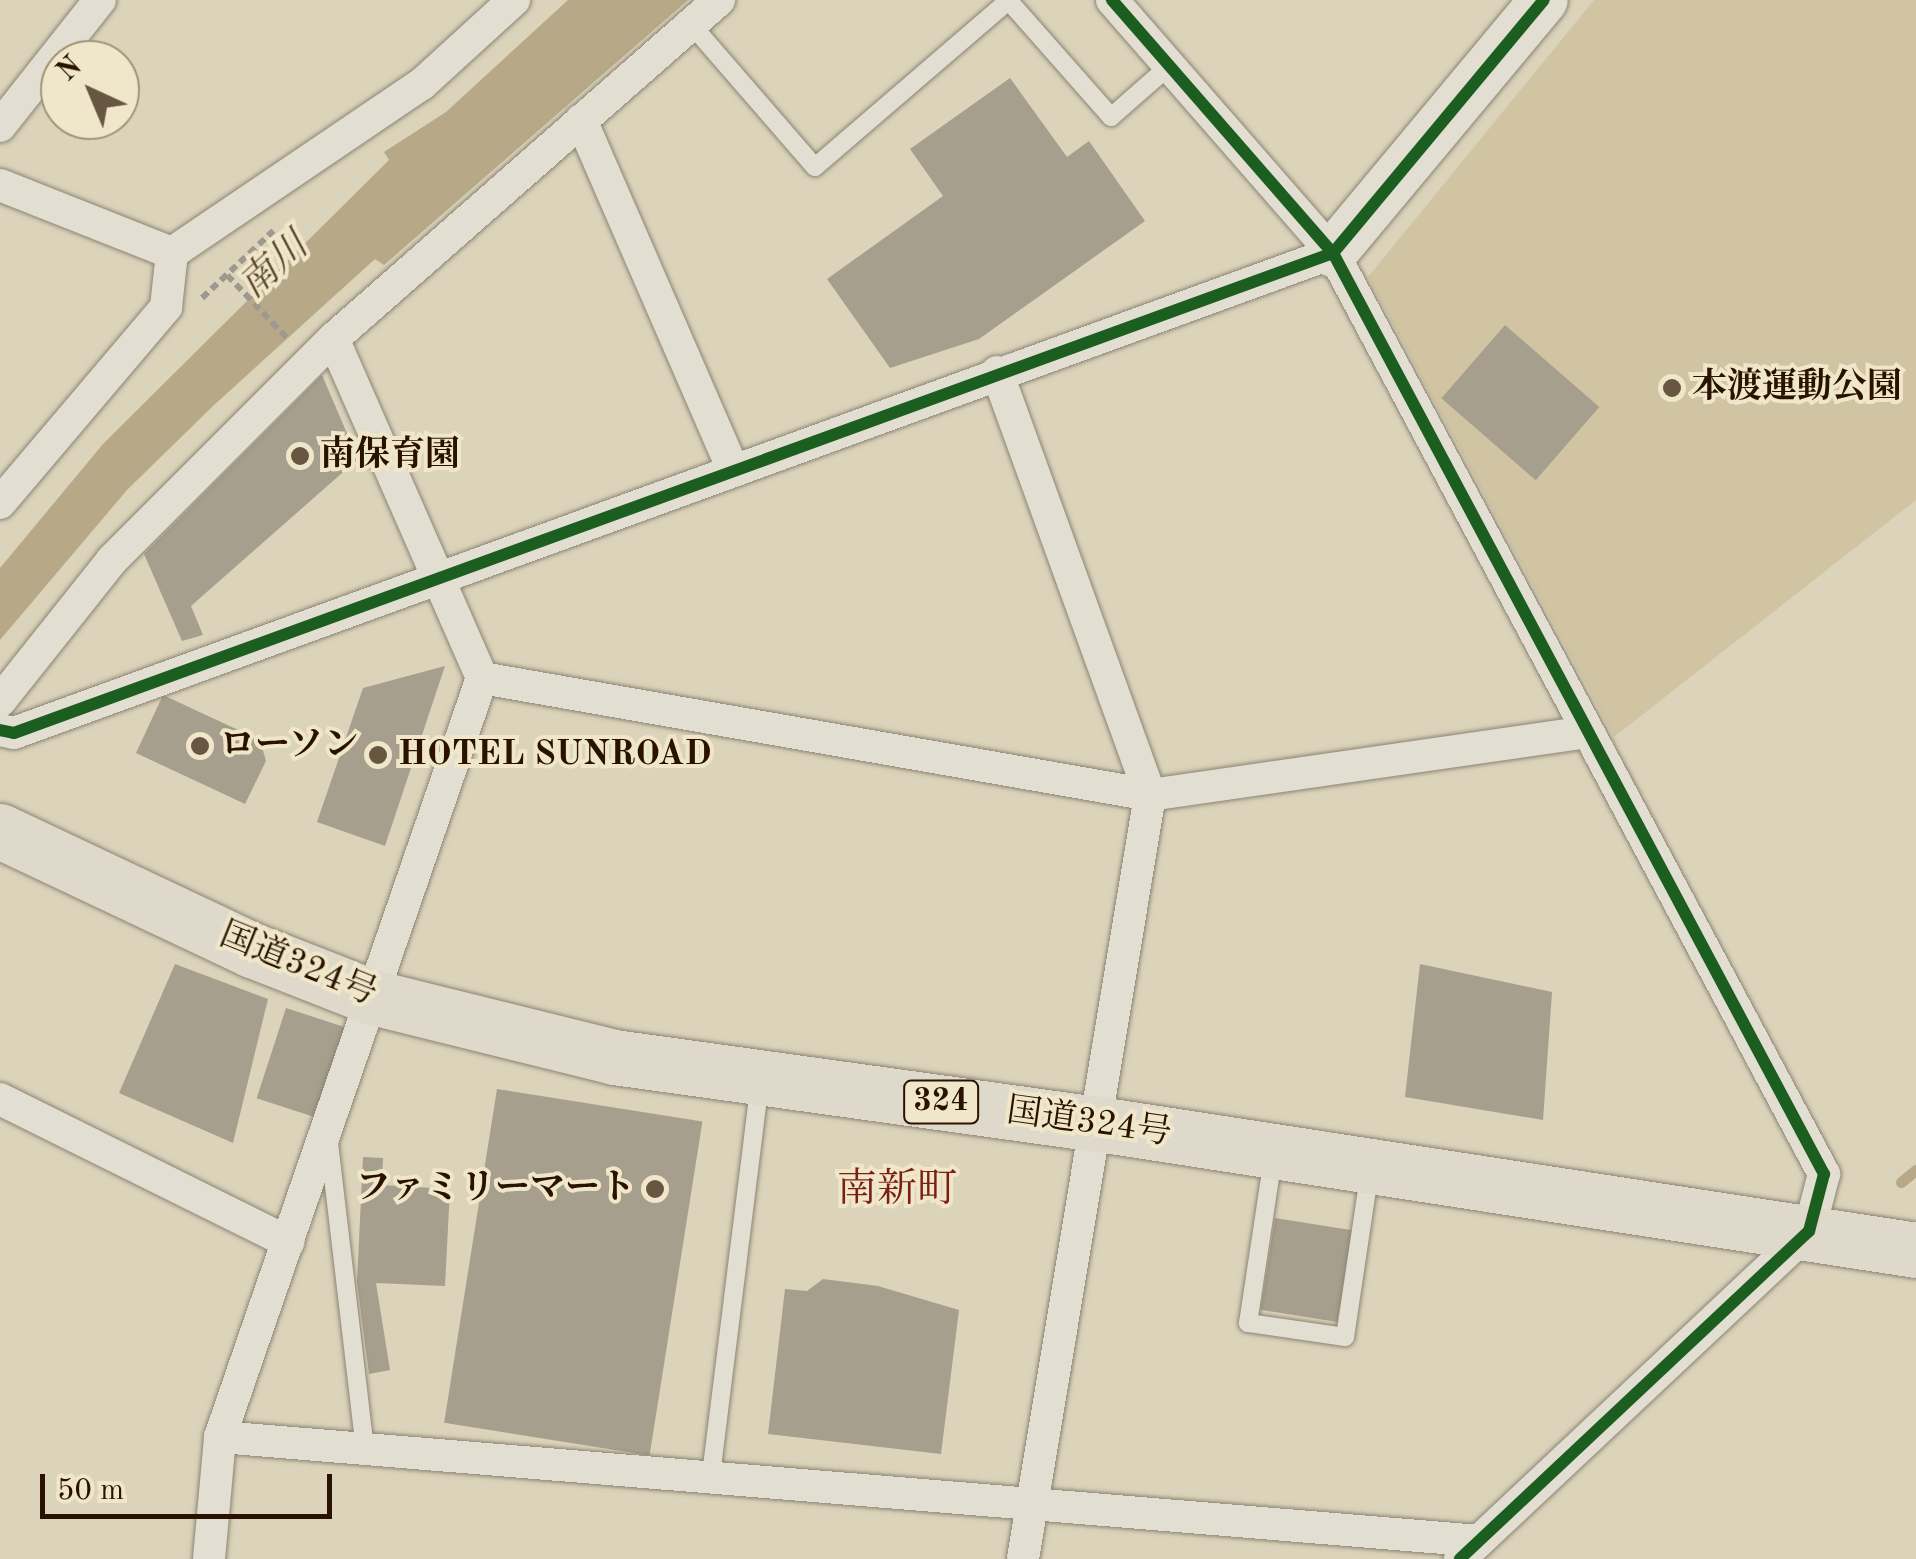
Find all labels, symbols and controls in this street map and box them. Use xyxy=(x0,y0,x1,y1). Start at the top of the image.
north arrow xyxy=(40,40,140,140)
text: N xyxy=(53,52,88,87)
water label: 南川 xyxy=(232,225,318,309)
place label: 本渡運動公園 xyxy=(1692,367,1902,409)
marker: 本渡運動公園 xyxy=(1661,377,1683,399)
place label: 南保育園 xyxy=(320,435,460,477)
marker: 南保育園 xyxy=(289,445,311,467)
place label: ローソン xyxy=(220,725,360,767)
place label: HOTEL SUNROAD xyxy=(398,734,712,776)
marker: ローソン xyxy=(189,735,211,757)
marker: HOTEL SUNROAD xyxy=(367,744,389,766)
street label: 国道324号 xyxy=(213,914,383,1016)
road number: 324 xyxy=(901,1075,981,1129)
street label: 国道324号 xyxy=(1004,1091,1174,1155)
district label: 南新町 xyxy=(837,1167,957,1215)
place label: ファミリーマート xyxy=(355,1168,635,1210)
marker: ファミリーマート xyxy=(644,1178,666,1200)
scale bar xyxy=(45,1454,338,1516)
text: 50 m xyxy=(57,1476,124,1506)

